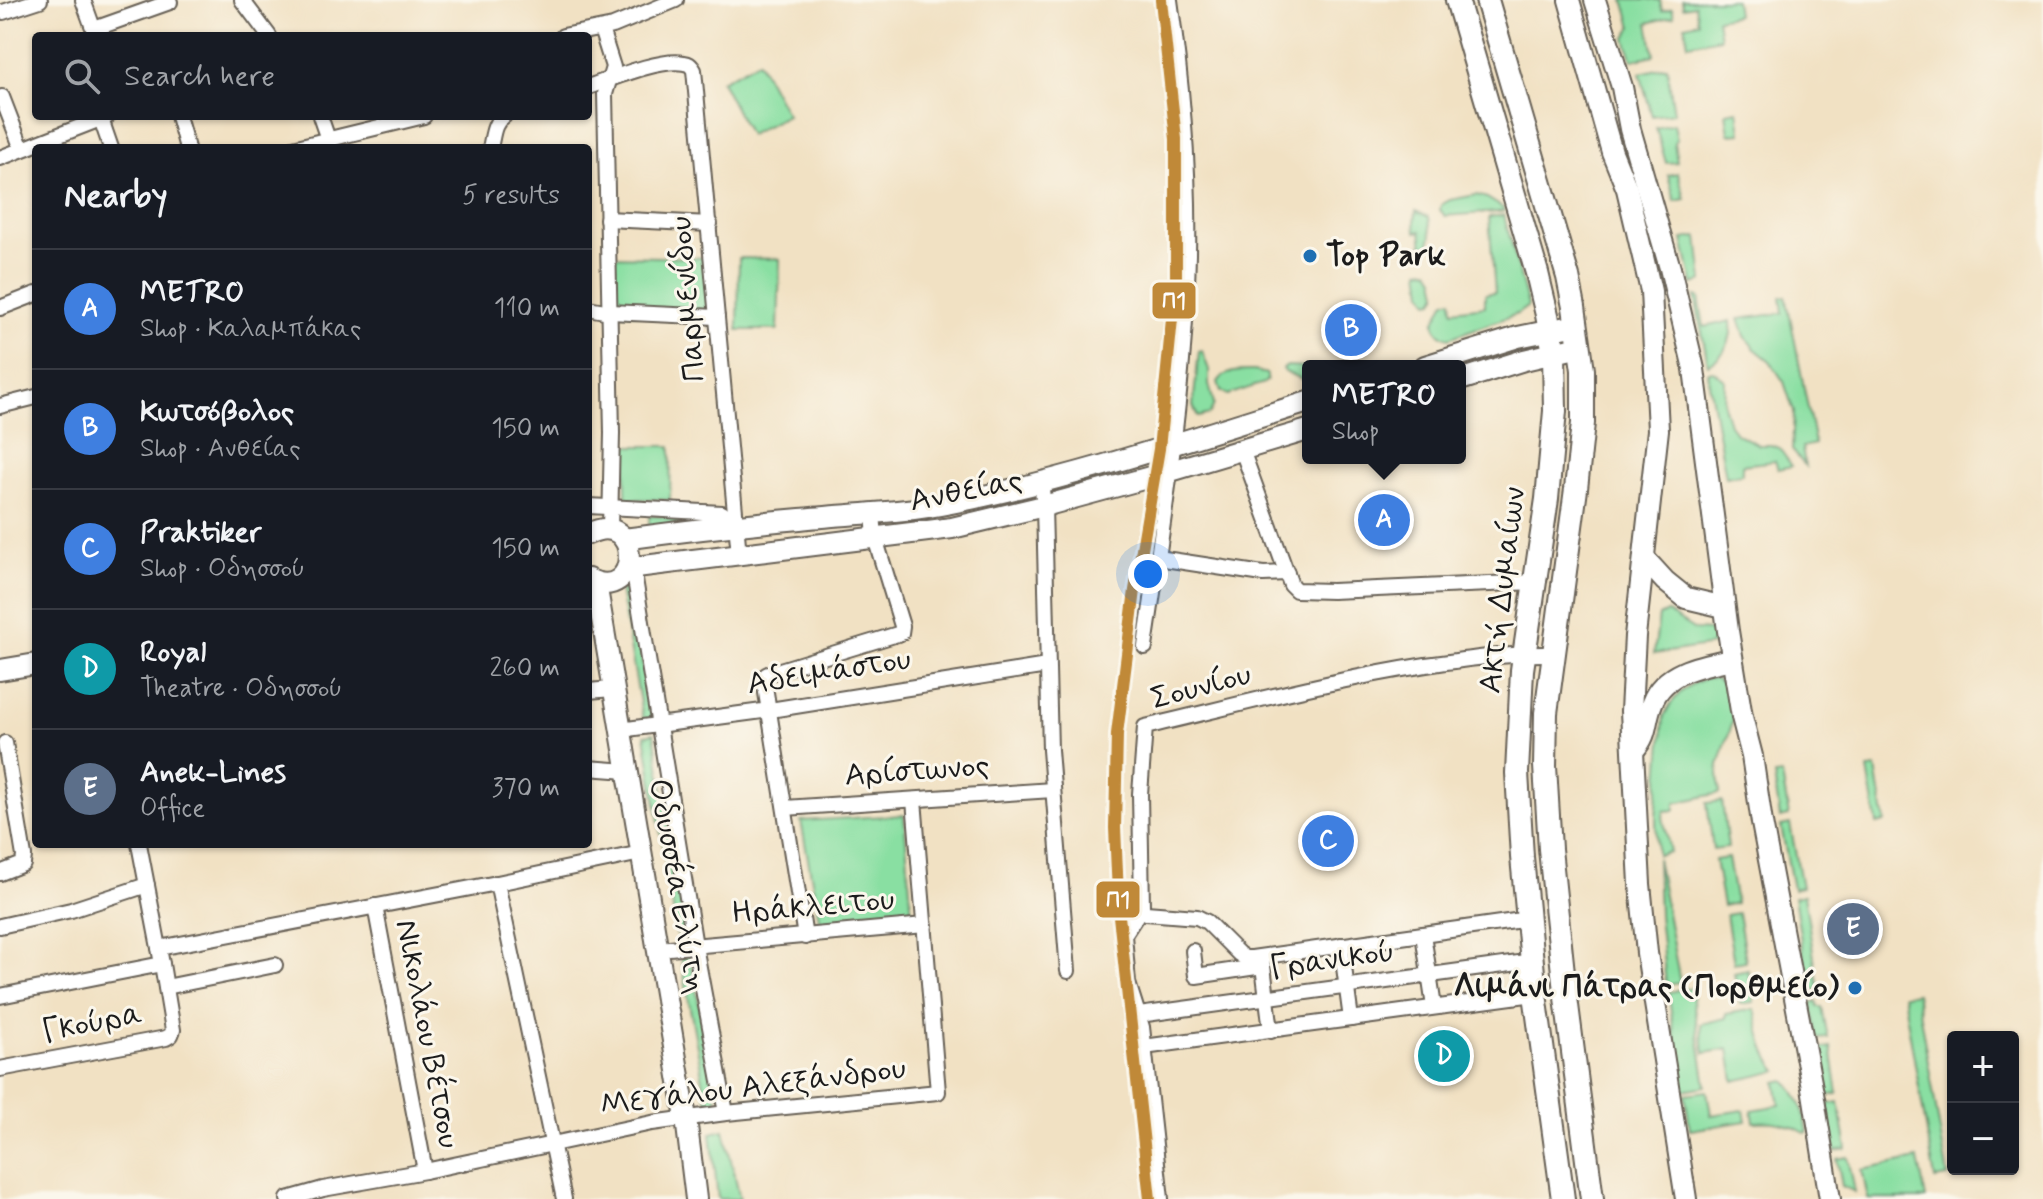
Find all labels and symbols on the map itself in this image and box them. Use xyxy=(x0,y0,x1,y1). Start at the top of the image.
street label: Παρμενίδου xyxy=(660,214,716,384)
place label: Top Park xyxy=(1326,235,1446,277)
marker: Top Park xyxy=(1301,247,1319,265)
line badge: Π1 xyxy=(1151,281,1197,320)
text: Π1 xyxy=(1162,288,1186,316)
pin: B xyxy=(1325,300,1377,360)
street label: Ανθείας xyxy=(906,459,1026,523)
street label: Ακτή Δυμαίων xyxy=(1470,484,1536,696)
pin: A xyxy=(1358,490,1410,550)
your location xyxy=(1128,554,1168,594)
street label: Αδειμάστου xyxy=(744,638,914,706)
street label: Σουνίου xyxy=(1146,653,1256,721)
street label: Αρίστωνος xyxy=(843,745,991,797)
street label: Οδυσσέα Ελύτη xyxy=(637,775,718,997)
pin: C xyxy=(1302,811,1354,871)
street label: Ηράκλειτου xyxy=(730,879,896,935)
line badge: Π1 xyxy=(1095,880,1141,919)
text: Π1 xyxy=(1106,887,1130,915)
pin: E xyxy=(1827,899,1879,959)
street label: Νικολάου Βέτσου xyxy=(384,916,471,1152)
street label: Γρανικού xyxy=(1267,930,1397,990)
place label: Λιμάνι Πάτρας (Πορθμείο) xyxy=(1453,967,1840,1009)
marker: Λιμάνι Πάτρας (Πορθμείο) xyxy=(1846,979,1864,997)
street label: Γκούρα xyxy=(38,993,146,1053)
pin: D xyxy=(1418,1026,1470,1086)
street label: Μεγάλου Αλεξάνδρου xyxy=(598,1047,908,1127)

